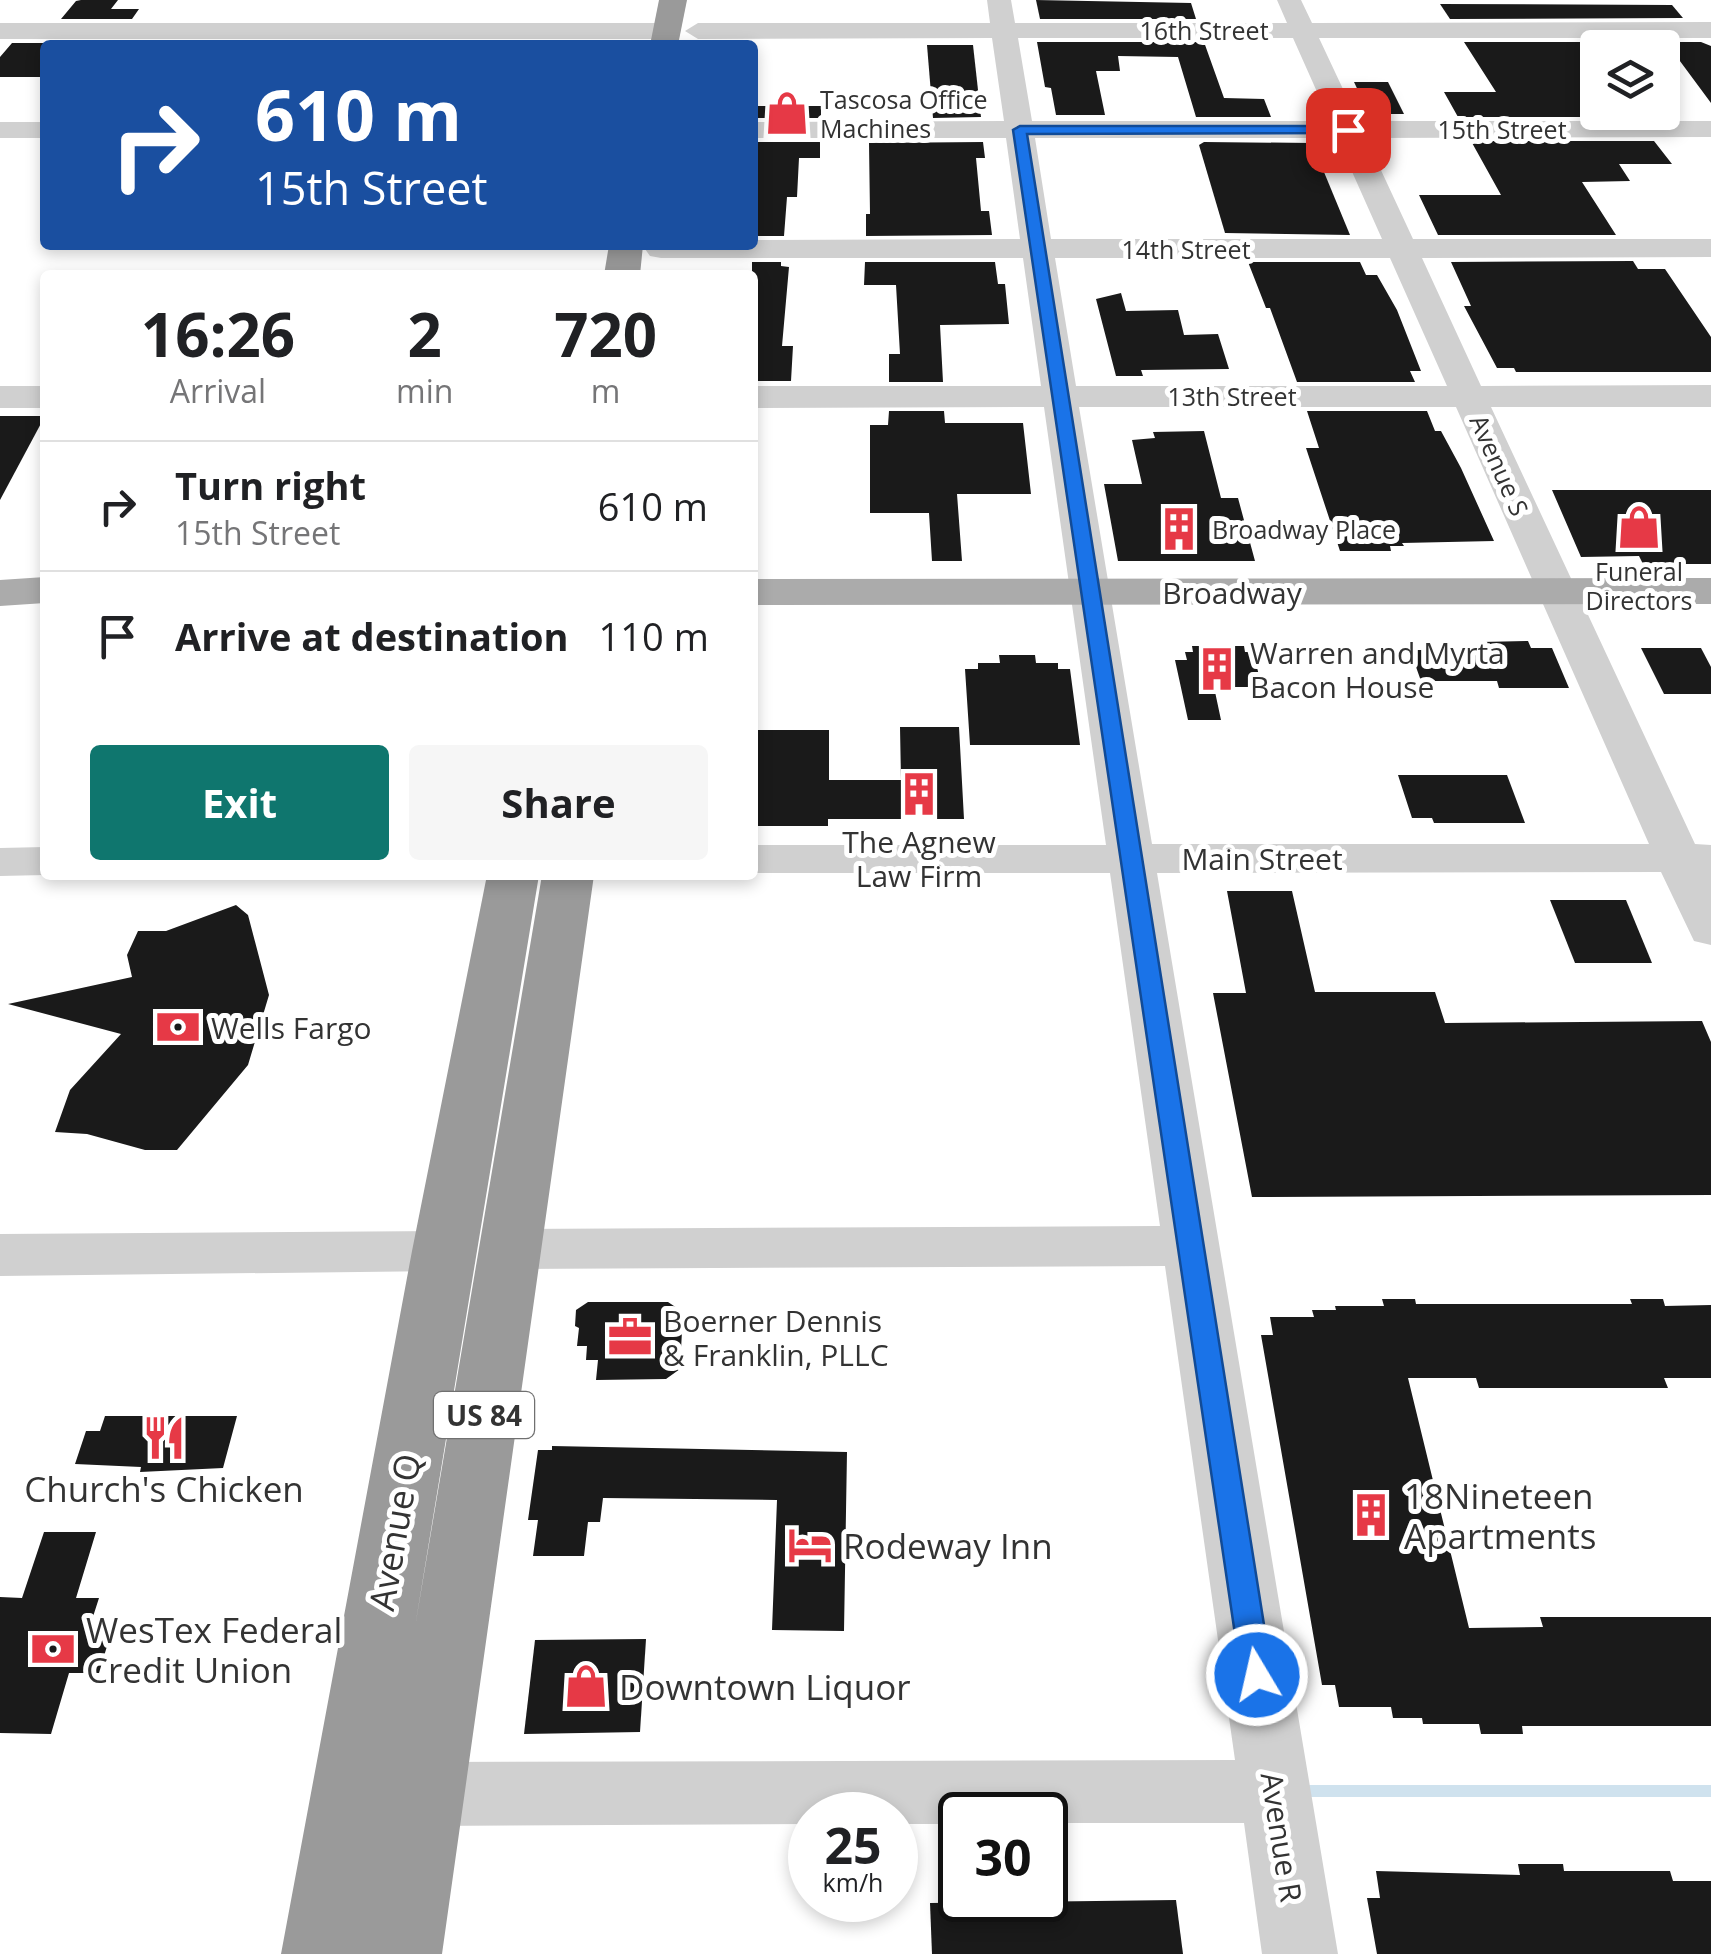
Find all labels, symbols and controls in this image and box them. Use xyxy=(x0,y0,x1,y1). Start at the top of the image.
street label: 16th Street xyxy=(1139,13,1269,47)
map controls xyxy=(1580,30,1680,130)
button: layers xyxy=(1580,30,1680,130)
text: 610 m xyxy=(255,66,462,162)
icon: right xyxy=(90,80,220,210)
place label: Tascosa Office Machines xyxy=(820,82,987,145)
pin xyxy=(1306,88,1391,173)
shop icon: Tascosa Office Machines xyxy=(763,89,811,137)
icon: arrive xyxy=(1321,103,1376,158)
street label: 15th Street xyxy=(1437,112,1567,146)
text: 15th Street xyxy=(255,157,487,218)
street label: 14th Street xyxy=(1121,232,1251,266)
text: 16:26 xyxy=(141,293,295,375)
text: 2 xyxy=(408,293,442,375)
text: 720 xyxy=(554,293,657,375)
text: Arrival xyxy=(170,369,266,412)
text: min xyxy=(396,369,453,412)
text: m xyxy=(591,369,620,412)
street label: 13th Street xyxy=(1167,379,1297,413)
street label: Avenue S xyxy=(1463,409,1537,521)
text: Turn right xyxy=(175,459,366,511)
icon: right xyxy=(90,479,145,534)
text: 610 m xyxy=(598,480,708,532)
shop icon: Funeral Directors xyxy=(1615,503,1663,551)
building icon: Broadway Place xyxy=(1155,505,1203,553)
text: 15th Street xyxy=(175,511,340,554)
place label: Broadway Place xyxy=(1212,512,1396,546)
place label: Funeral Directors xyxy=(1586,554,1692,617)
street label: Broadway xyxy=(1162,572,1303,613)
icon: arrive xyxy=(90,609,145,664)
text: Arrive at destination xyxy=(175,610,569,662)
text: 110 m xyxy=(599,610,709,662)
place label: Warren and Myrta Bacon House xyxy=(1250,632,1505,707)
building icon: Warren and Myrta Bacon House xyxy=(1193,645,1241,693)
button: Exit xyxy=(90,745,389,860)
button: Share xyxy=(409,745,708,860)
building icon: The Agnew Law Firm xyxy=(895,770,943,818)
place label: The Agnew Law Firm xyxy=(842,821,996,896)
street label: Main Street xyxy=(1181,838,1343,879)
bank icon: Wells Fargo xyxy=(154,1003,202,1051)
place label: Wells Fargo xyxy=(211,1007,372,1048)
place label: Boerner Dennis & Franklin, PLLC xyxy=(663,1300,889,1375)
office icon: Boerner Dennis & Franklin, PLLC xyxy=(606,1313,654,1361)
road number: US 84 xyxy=(434,1392,534,1438)
restaurant icon: Church's Chicken xyxy=(140,1414,188,1462)
street label: Avenue Q xyxy=(357,1450,431,1614)
place label: Church's Chicken xyxy=(24,1465,304,1512)
place label: 18Nineteen Apartments xyxy=(1404,1472,1596,1559)
building icon: 18Nineteen Apartments xyxy=(1347,1491,1395,1539)
hotel icon: Rodeway Inn xyxy=(786,1521,834,1569)
place label: Rodeway Inn xyxy=(843,1522,1053,1569)
place label: WesTex Federal Credit Union xyxy=(86,1606,342,1693)
position arrow xyxy=(1205,1623,1309,1727)
bank icon: WesTex Federal Credit Union xyxy=(29,1625,77,1673)
shop icon: Downtown Liquor xyxy=(562,1662,610,1710)
place label: Downtown Liquor xyxy=(619,1663,911,1710)
street label: Avenue R xyxy=(1252,1769,1313,1905)
speed limit sign: 30 xyxy=(938,1792,1068,1922)
text: 25 xyxy=(824,1811,882,1879)
text: km/h xyxy=(823,1865,883,1899)

